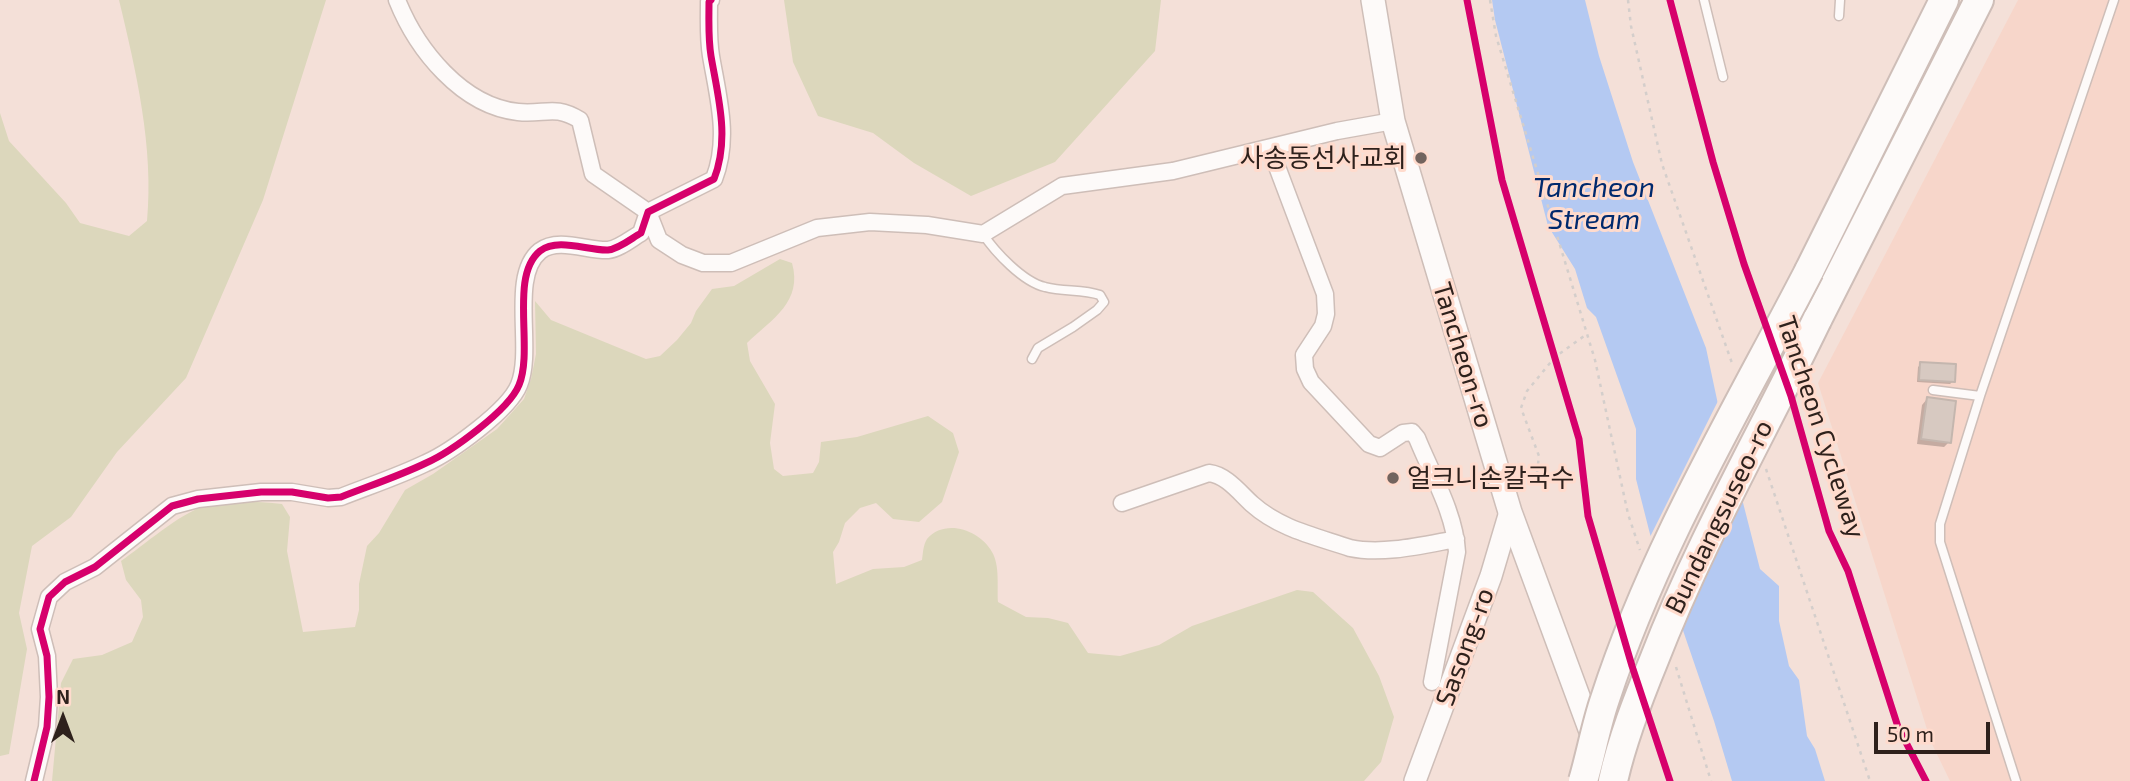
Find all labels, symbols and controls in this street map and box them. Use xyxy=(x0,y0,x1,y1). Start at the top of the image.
place label: 사송동선사교회 xyxy=(1240,142,1407,174)
marker: 사송동선사교회 xyxy=(1413,150,1429,166)
water label: Tancheon Stream xyxy=(1533,171,1655,237)
street label: Tancheon-ro xyxy=(1426,279,1500,431)
street label: Tancheon Cycleway xyxy=(1770,312,1872,542)
street label: Bundangsuseo-ro xyxy=(1659,415,1779,619)
place label: 얼크니손칼국수 xyxy=(1407,462,1574,494)
marker: 얼크니손칼국수 xyxy=(1385,470,1401,486)
street label: Sasong-ro xyxy=(1429,584,1501,710)
north arrow xyxy=(28,683,98,753)
text: N xyxy=(56,685,70,708)
scale bar xyxy=(1878,708,1994,752)
text: 50 m xyxy=(1887,721,1934,746)

